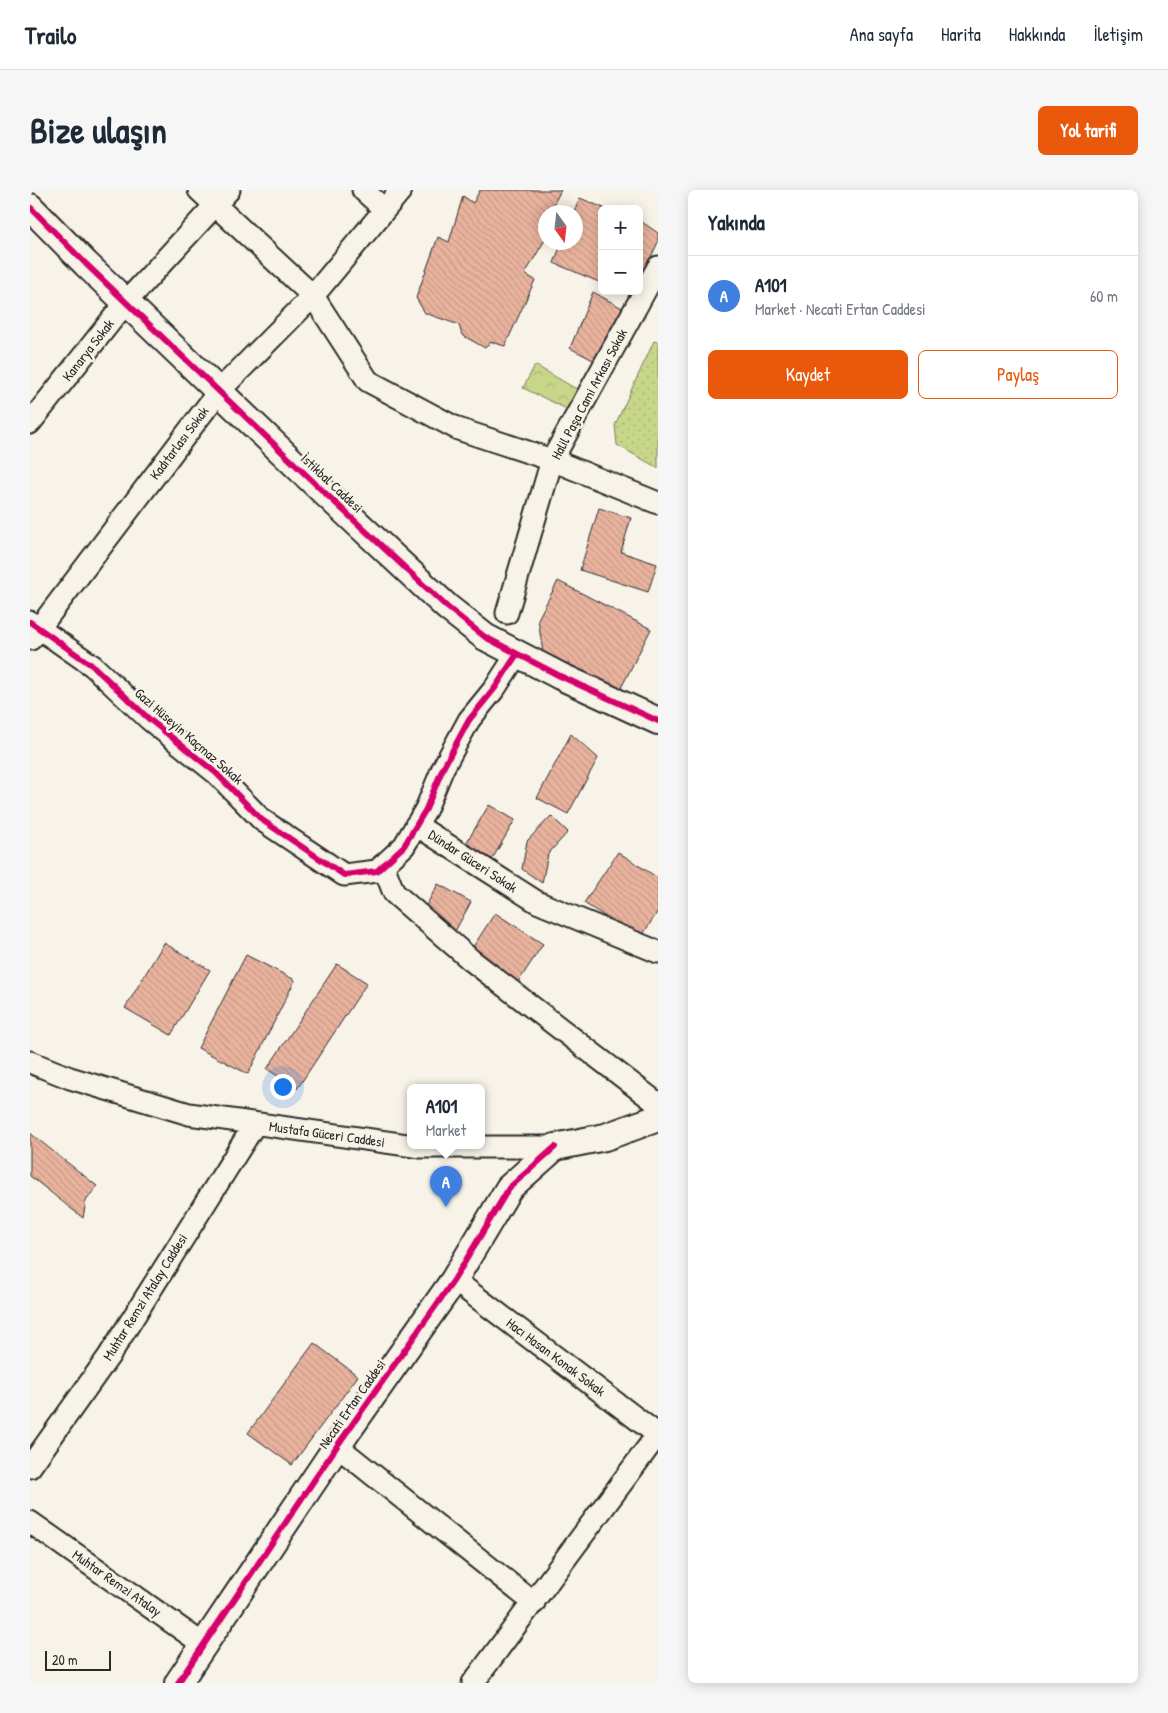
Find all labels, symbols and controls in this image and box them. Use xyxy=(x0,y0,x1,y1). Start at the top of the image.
text: Trailo xyxy=(25,19,76,51)
text: Ana sayfa xyxy=(850,22,913,47)
text: Harita xyxy=(941,22,981,47)
text: Hakkında xyxy=(1009,22,1065,47)
text: İletişim xyxy=(1093,22,1143,47)
button: Yol tarifi xyxy=(1038,106,1138,155)
text: Bize ulaşın xyxy=(30,107,167,154)
north arrow xyxy=(538,205,583,250)
map controls xyxy=(598,205,643,295)
button: + xyxy=(598,205,643,250)
text: Yakında xyxy=(708,208,765,237)
button: − xyxy=(598,250,643,295)
text: A101 xyxy=(755,272,787,298)
text: A xyxy=(720,285,728,307)
text: 60 m xyxy=(1090,285,1118,307)
text: Market · Necati Ertan Caddesi xyxy=(755,298,926,320)
street label: Kanarya Sokak xyxy=(57,315,119,385)
street label: Halil Paşa Cami Arkası Sokak xyxy=(546,325,631,463)
button: Kaydet xyxy=(708,350,908,399)
button: Paylaş xyxy=(918,350,1118,399)
street label: Kadıtarlası Sokak xyxy=(145,402,213,483)
street label: İstikbal Caddesi xyxy=(297,449,368,516)
street label: Gazi Hüseyin Kaçmaz Sokak xyxy=(130,683,248,789)
street label: Dündar Güceri Sokak xyxy=(425,825,522,897)
your location xyxy=(270,1074,296,1100)
popup xyxy=(407,1084,485,1149)
text: A101 xyxy=(426,1093,457,1119)
street label: Mustafa Güceri Caddesi xyxy=(268,1116,386,1151)
text: Market xyxy=(426,1119,466,1141)
pin: A xyxy=(430,1166,462,1207)
street label: Muhtar Remzi Atalay Caddesi xyxy=(98,1230,192,1364)
street label: Hacı Hasan Konak Sokak xyxy=(503,1313,610,1400)
street label: Necati Ertan Caddesi xyxy=(314,1355,389,1452)
street label: Muhtar Remzi Atalay xyxy=(68,1545,166,1621)
scale bar xyxy=(45,1648,111,1671)
text: 20 m xyxy=(52,1650,78,1669)

